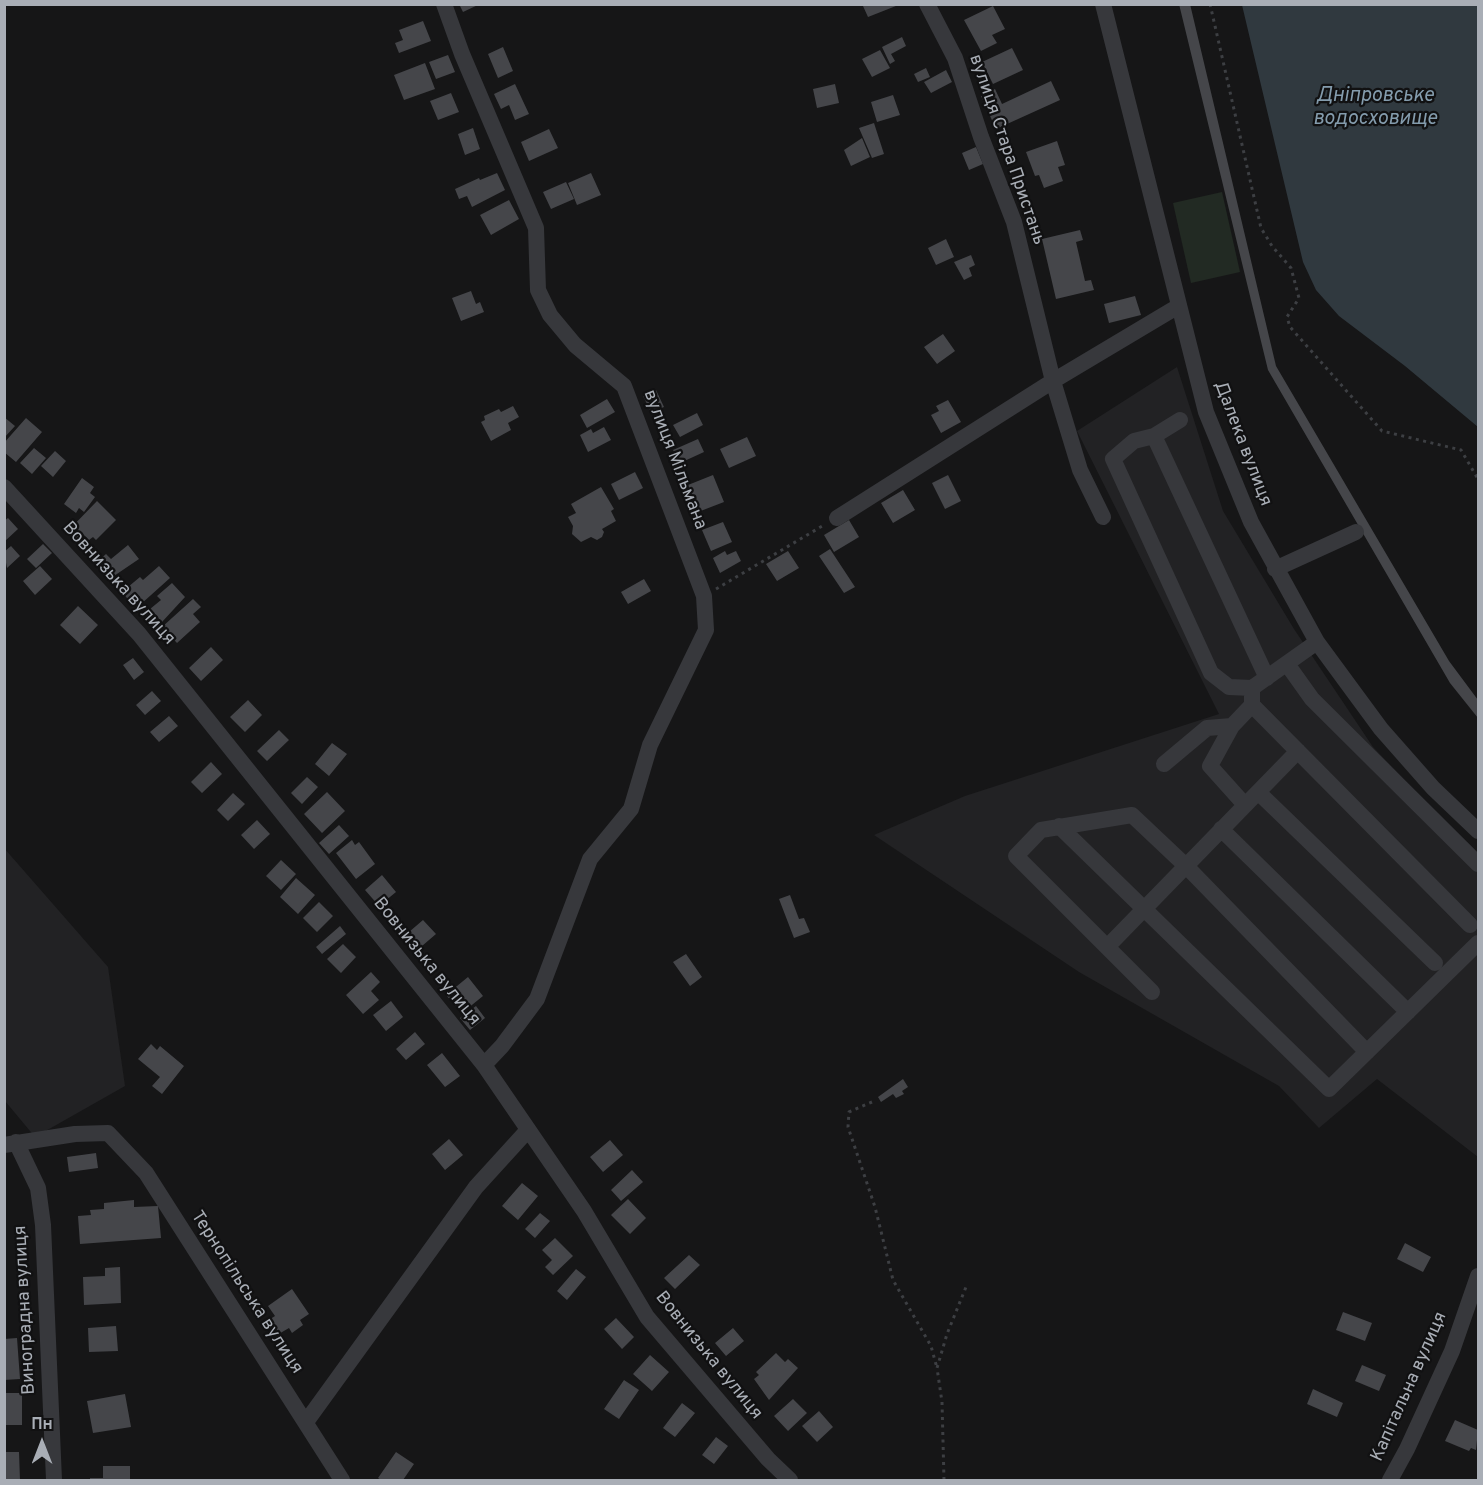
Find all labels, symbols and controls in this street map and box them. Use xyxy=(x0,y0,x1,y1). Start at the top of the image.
street label: вулиця Стара Пристань xyxy=(963,52,1049,248)
water label: Дніпровське водосховище xyxy=(1313,85,1437,132)
street label: Далека вулиця xyxy=(1208,378,1276,510)
street label: вулиця Мільмана xyxy=(637,387,711,533)
street label: Вовнизька вулиця xyxy=(57,518,179,650)
street label: Вовнизька вулиця xyxy=(368,894,484,1030)
street label: Тернопільська вулиця xyxy=(185,1207,307,1379)
street label: Виноградна вулиця xyxy=(11,1225,41,1395)
street label: Вовнизька вулиця xyxy=(650,1288,766,1424)
street label: Капітальна вулиця xyxy=(1367,1309,1453,1465)
north arrow xyxy=(12,1413,72,1473)
text: Пн xyxy=(31,1415,53,1435)

